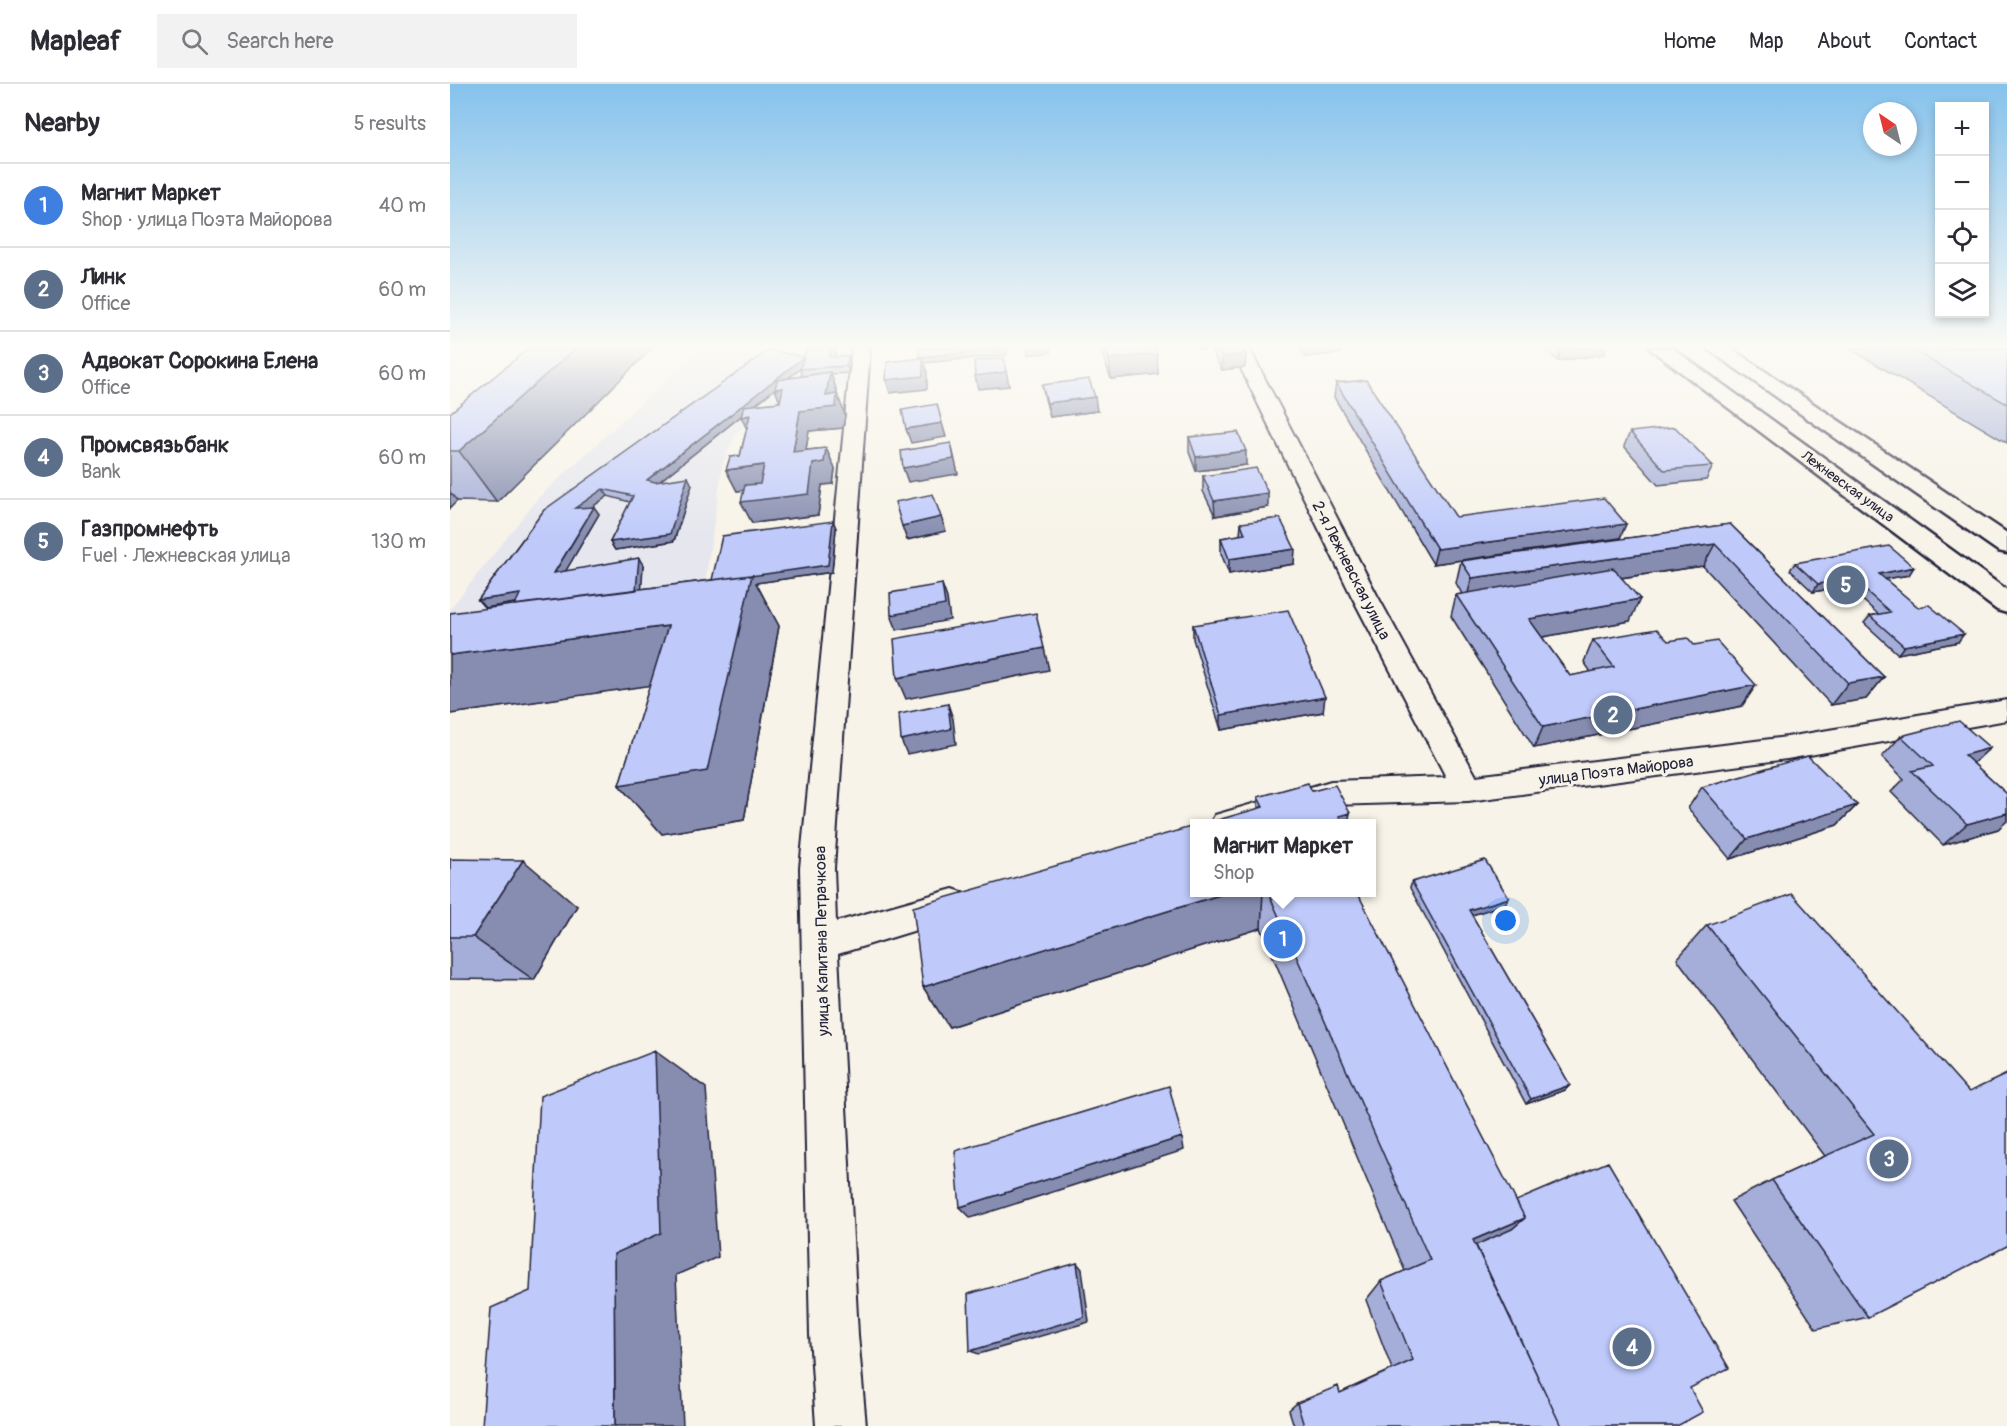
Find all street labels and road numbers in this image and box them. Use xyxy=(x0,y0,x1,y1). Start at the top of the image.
street label: Лежневская улица xyxy=(1797,447,1897,526)
street label: 2-я Лежневская улица xyxy=(1307,498,1395,643)
street label: улица Поэта Майорова xyxy=(1537,752,1695,791)
street label: улица Капитана Петрачкова xyxy=(810,846,834,1037)

